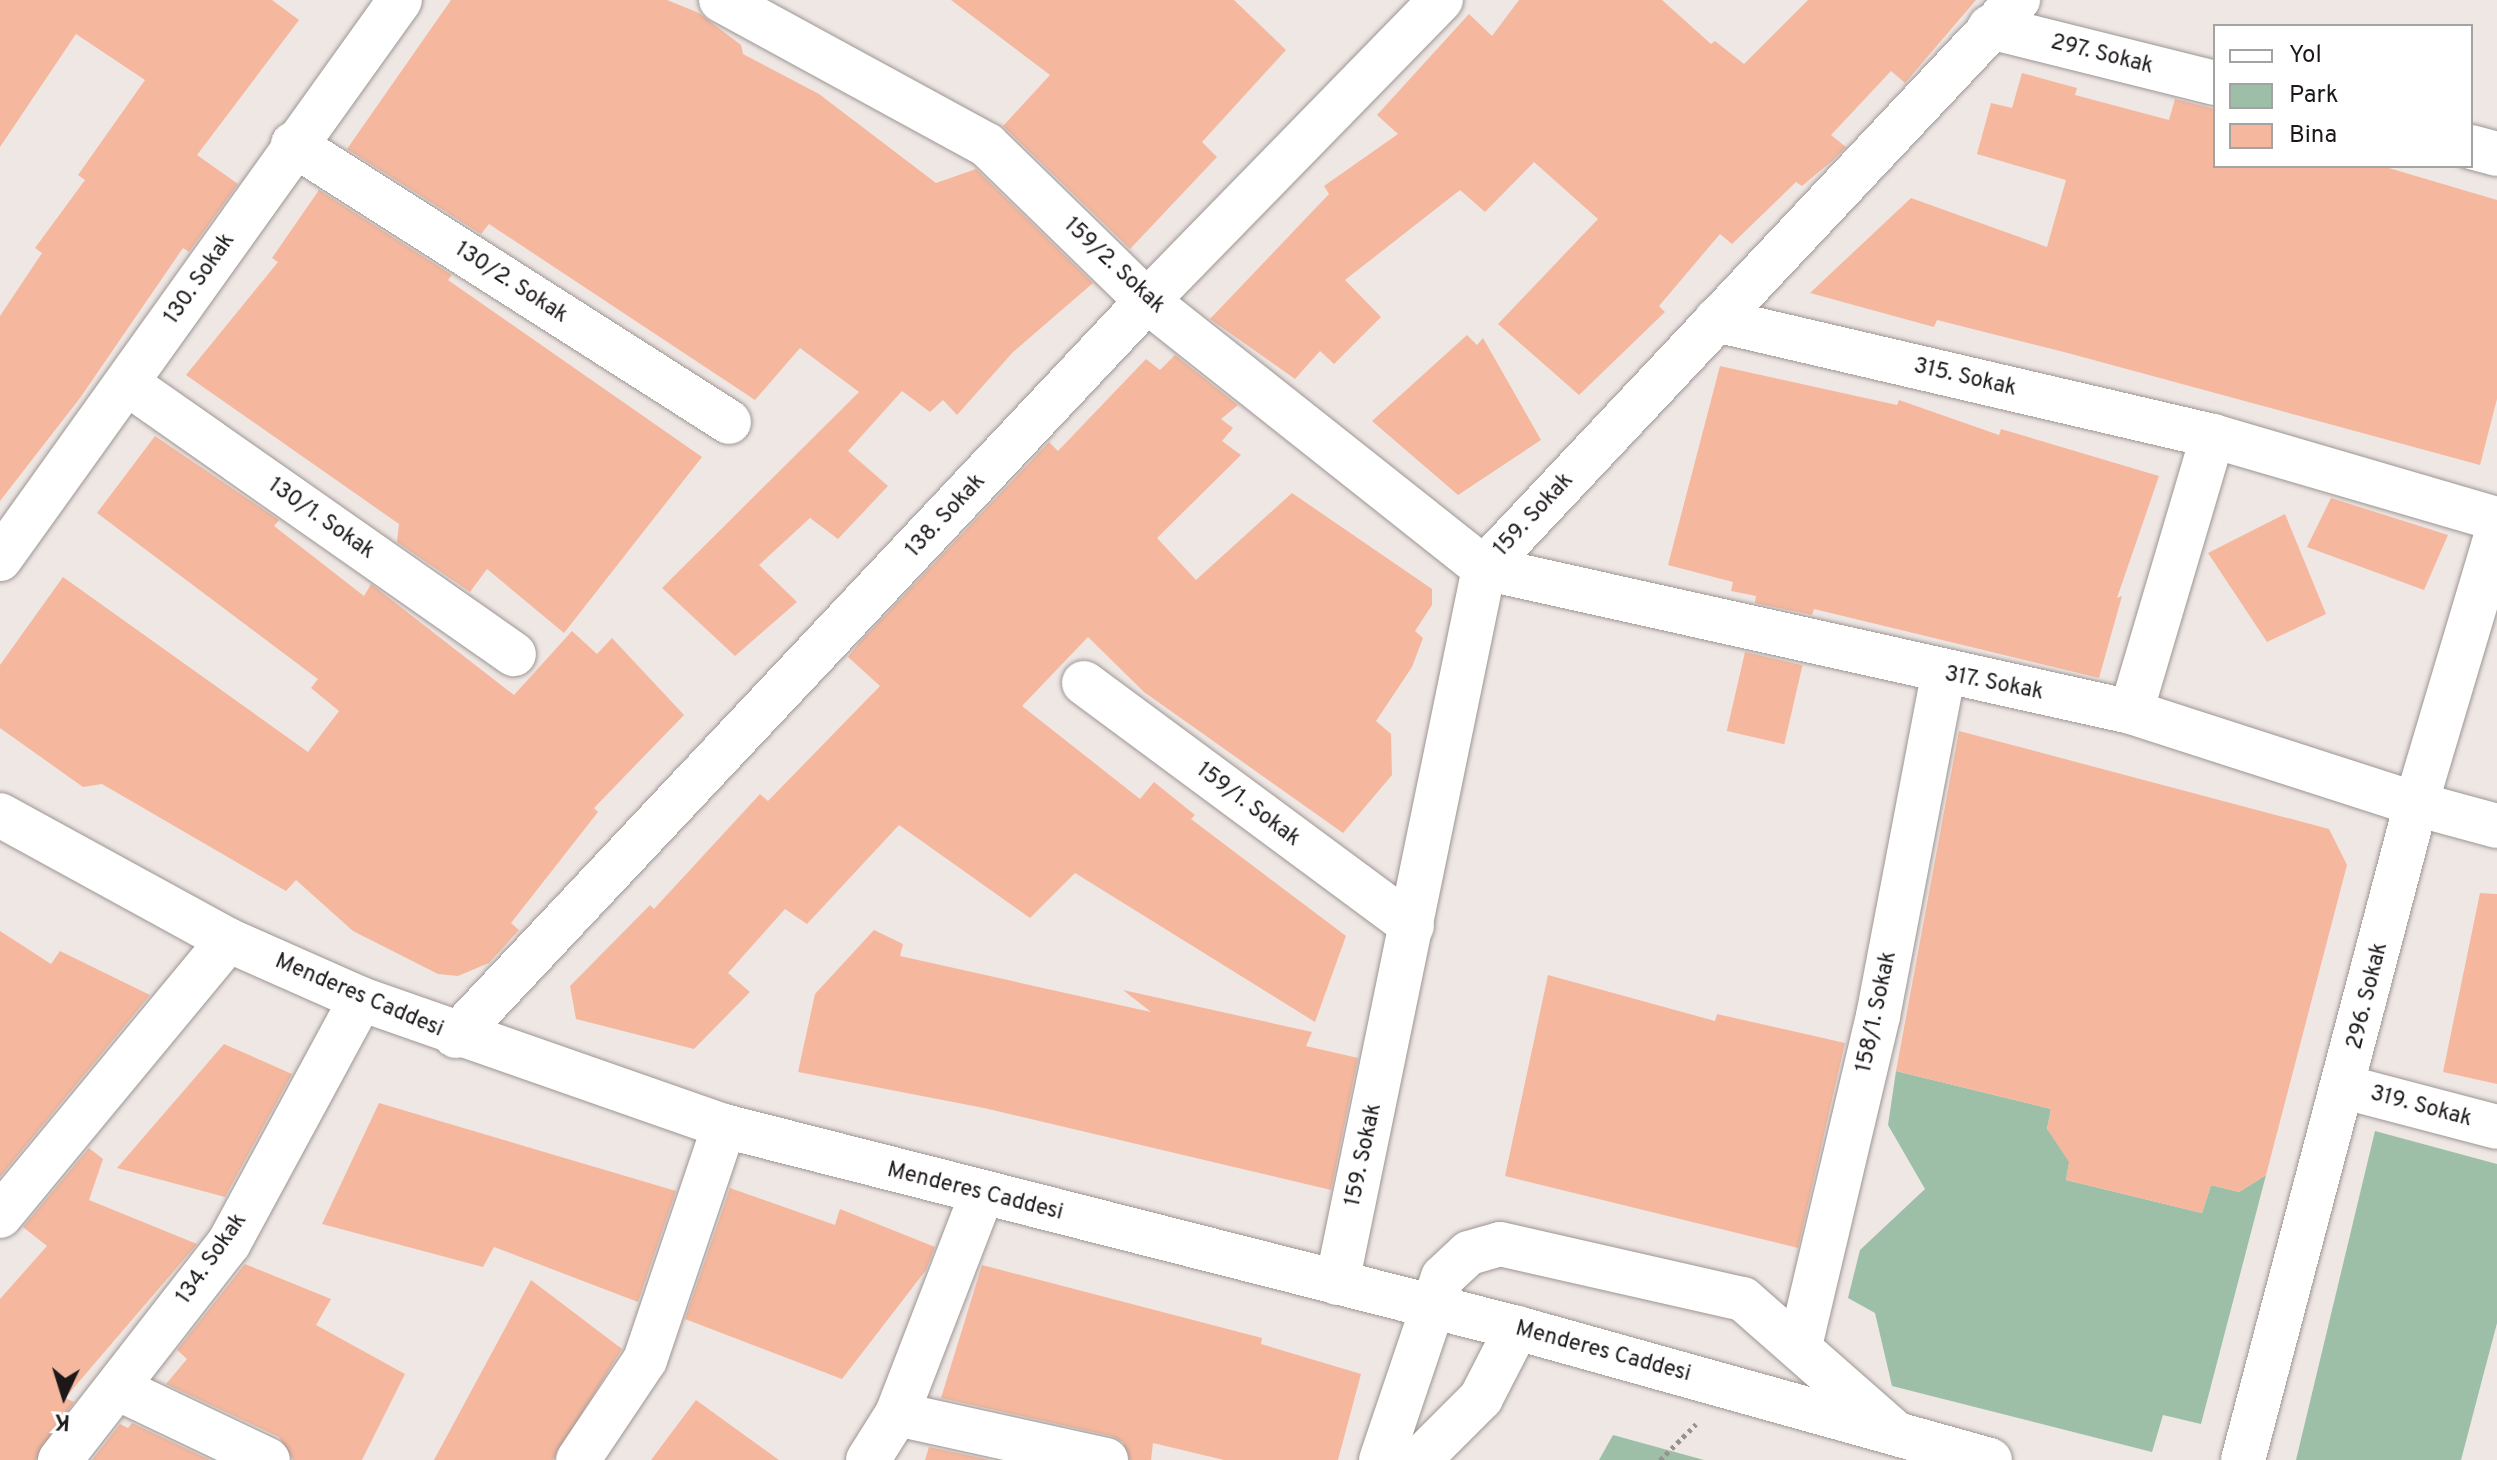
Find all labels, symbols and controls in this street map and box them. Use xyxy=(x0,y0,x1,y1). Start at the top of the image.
legend xyxy=(2213,24,2473,168)
street label: 297. Sokak xyxy=(2048,30,2156,80)
text: Yol xyxy=(2289,41,2322,71)
text: Park xyxy=(2289,81,2339,111)
text: Bina xyxy=(2289,121,2337,151)
street label: 159/2. Sokak xyxy=(1058,212,1170,320)
street label: 130. Sokak xyxy=(159,228,241,330)
street label: 130/2. Sokak xyxy=(450,237,572,329)
street label: 315. Sokak xyxy=(1911,353,2019,403)
street label: 159. Sokak xyxy=(1489,468,1579,562)
street label: 138. Sokak xyxy=(901,469,991,563)
street label: 130/1. Sokak xyxy=(263,473,379,565)
street label: 317. Sokak xyxy=(1942,661,2046,707)
street label: 159/1. Sokak xyxy=(1191,757,1305,853)
street label: 296. Sokak xyxy=(2342,940,2394,1052)
street label: Menderes Caddesi xyxy=(271,949,447,1043)
street label: 158/1. Sokak xyxy=(1851,949,1903,1075)
street label: 319. Sokak xyxy=(2367,1081,2475,1133)
street label: 159. Sokak xyxy=(1340,1101,1388,1209)
street label: Menderes Caddesi xyxy=(884,1157,1066,1227)
street label: 134. Sokak xyxy=(171,1209,253,1309)
street label: Menderes Caddesi xyxy=(1512,1316,1694,1388)
north arrow xyxy=(24,1356,104,1436)
text: K xyxy=(54,1406,71,1434)

